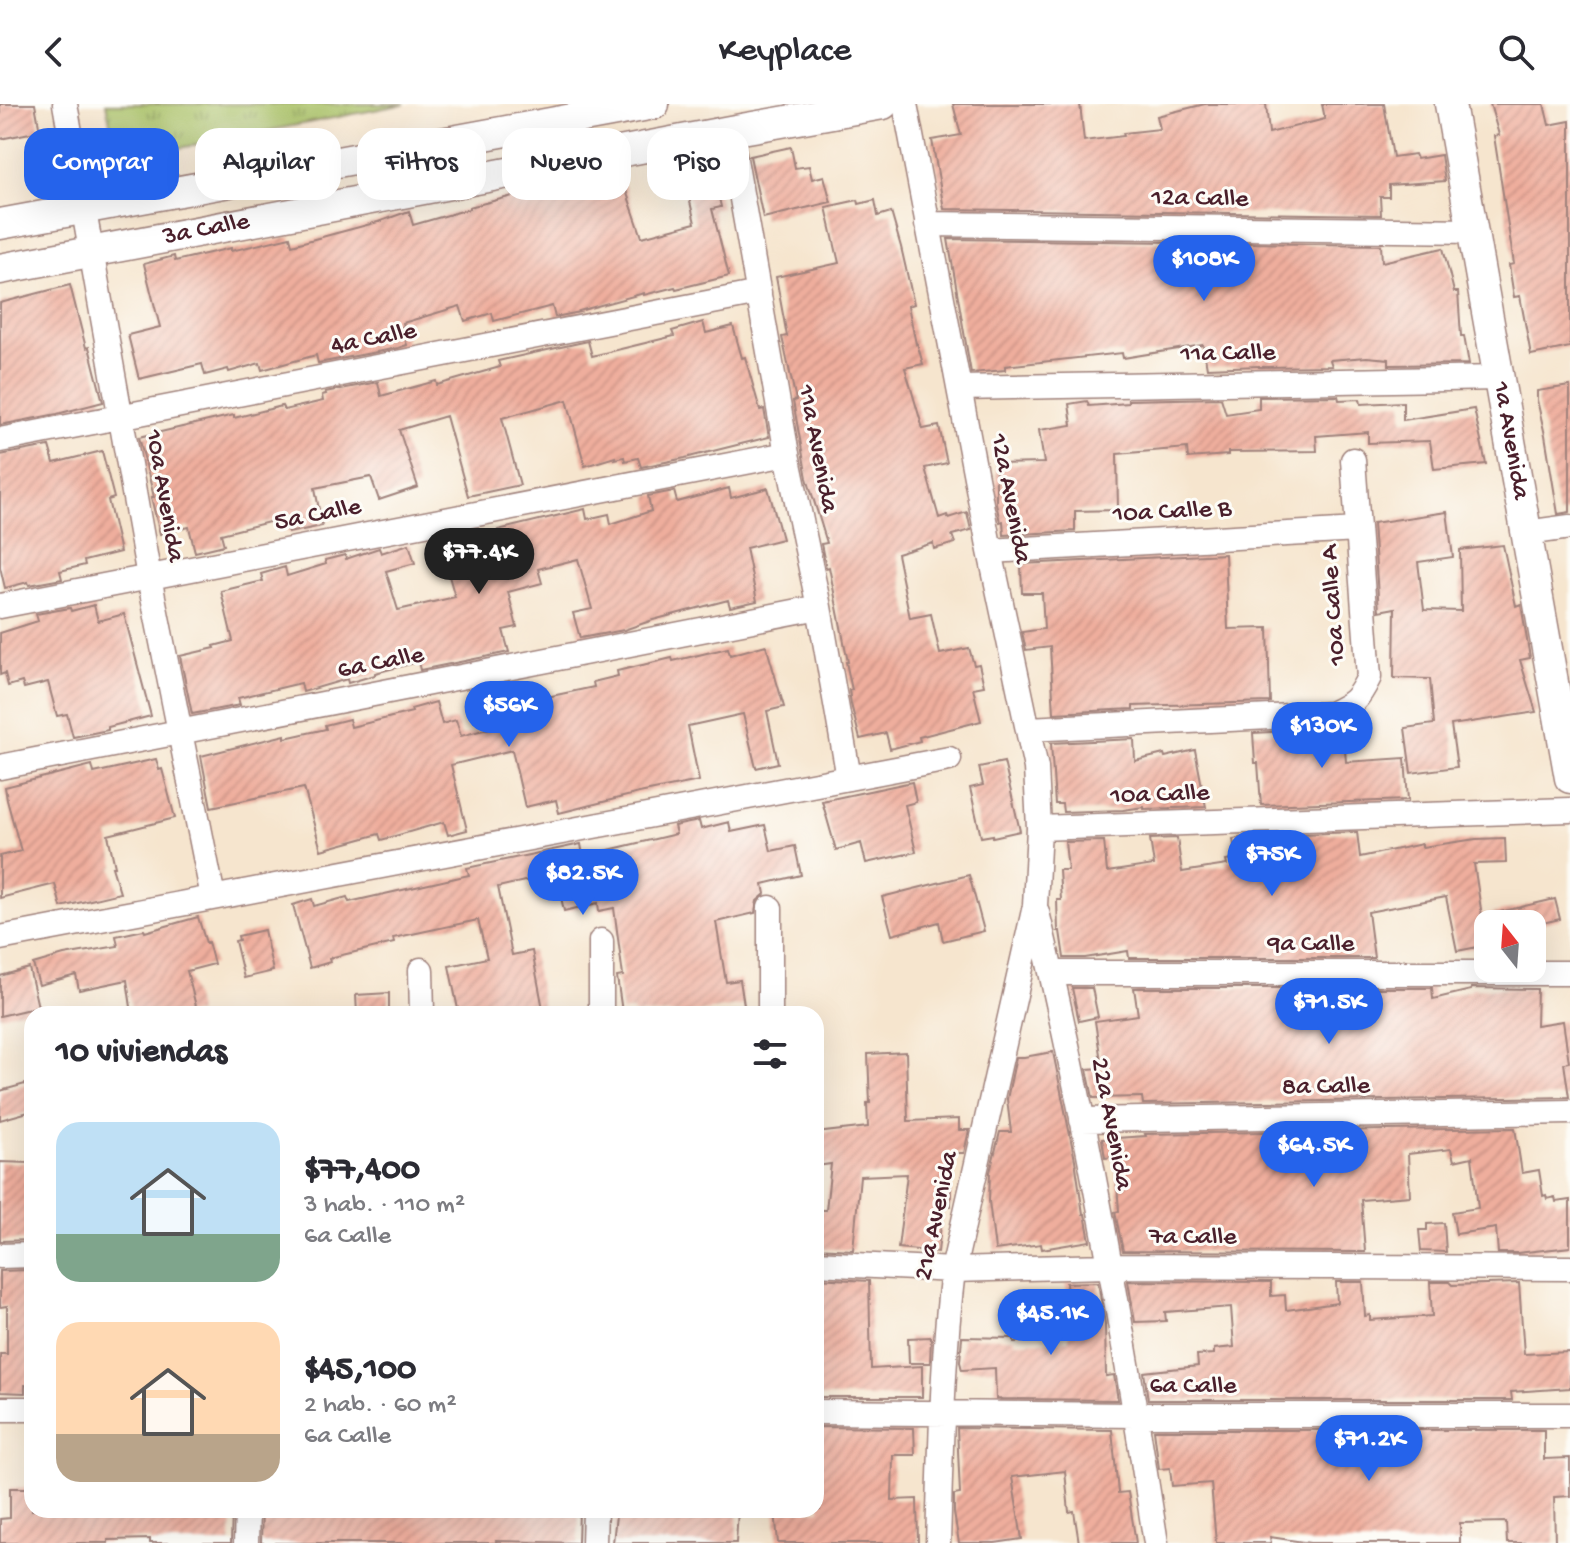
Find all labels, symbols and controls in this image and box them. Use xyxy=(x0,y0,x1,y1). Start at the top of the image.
icon: back xyxy=(32,30,76,74)
icon: search xyxy=(1494,30,1538,74)
text: Keyplace xyxy=(719,31,851,74)
chip: Comprar xyxy=(24,128,179,200)
chip: Alquilar xyxy=(195,128,341,200)
chip: Filtros xyxy=(357,128,486,200)
chip: Nuevo xyxy=(502,128,631,200)
chip: Piso xyxy=(647,128,749,200)
street label: 12a Calle xyxy=(1150,184,1249,216)
street label: 3a Calle xyxy=(159,207,253,254)
pin: $108K xyxy=(1148,235,1260,303)
text: $108K xyxy=(1171,245,1237,276)
street label: 4a Calle xyxy=(329,316,420,363)
street label: 11a Calle xyxy=(1179,339,1276,371)
street label: 1a Avenida xyxy=(1484,378,1536,504)
street label: 11a Avenida xyxy=(788,382,844,517)
street label: 10a Avenida xyxy=(136,426,190,566)
street label: 12a Avenida xyxy=(981,430,1037,568)
street label: 5a Calle xyxy=(272,492,365,540)
street label: 10a Calle B xyxy=(1111,494,1233,532)
pin: $77.4K xyxy=(414,528,544,596)
text: $77.4K xyxy=(442,538,516,569)
street label: 10a Calle A xyxy=(1315,542,1355,667)
street label: 6a Calle xyxy=(335,640,427,688)
pin: $56K xyxy=(462,681,556,749)
text: $56K xyxy=(483,691,535,722)
pin: $130K xyxy=(1266,702,1378,770)
text: $130K xyxy=(1290,712,1354,743)
street label: 10a Calle xyxy=(1109,779,1211,813)
pin: $75K xyxy=(1225,830,1319,898)
text: $75K xyxy=(1245,840,1299,871)
pin: $82.5K xyxy=(518,849,648,917)
text: $82.5K xyxy=(546,859,620,890)
north arrow xyxy=(1474,910,1546,982)
map controls xyxy=(1474,910,1546,982)
street label: 9a Calle xyxy=(1266,930,1355,961)
pin: $71.5K xyxy=(1264,978,1394,1046)
text: $71.5K xyxy=(1293,988,1365,1019)
icon: filters xyxy=(748,1032,792,1076)
text: 10 viviendas xyxy=(56,1034,227,1074)
street label: 22a Avenida xyxy=(1082,1055,1138,1194)
street label: 8a Calle xyxy=(1282,1072,1371,1104)
pin: $64.5K xyxy=(1249,1121,1379,1189)
text: $64.5K xyxy=(1277,1131,1351,1162)
street label: 21a Avenida xyxy=(909,1147,967,1284)
text: $77,400 xyxy=(304,1151,420,1191)
icon: home xyxy=(120,1154,216,1250)
text: 3 hab. · 110 m² xyxy=(304,1191,465,1222)
text: 6a Calle xyxy=(304,1222,391,1253)
street label: 7a Calle xyxy=(1148,1223,1237,1254)
pin: $45.1K xyxy=(986,1289,1116,1357)
text: $45.1K xyxy=(1016,1299,1086,1330)
text: $45,100 xyxy=(304,1351,416,1391)
icon: home xyxy=(120,1354,216,1450)
street label: 6a Calle xyxy=(1149,1372,1237,1403)
text: 2 hab. · 60 m² xyxy=(304,1391,457,1422)
pin: $71.2K xyxy=(1304,1415,1434,1483)
text: 6a Calle xyxy=(304,1422,391,1453)
text: $71.2K xyxy=(1334,1425,1404,1456)

